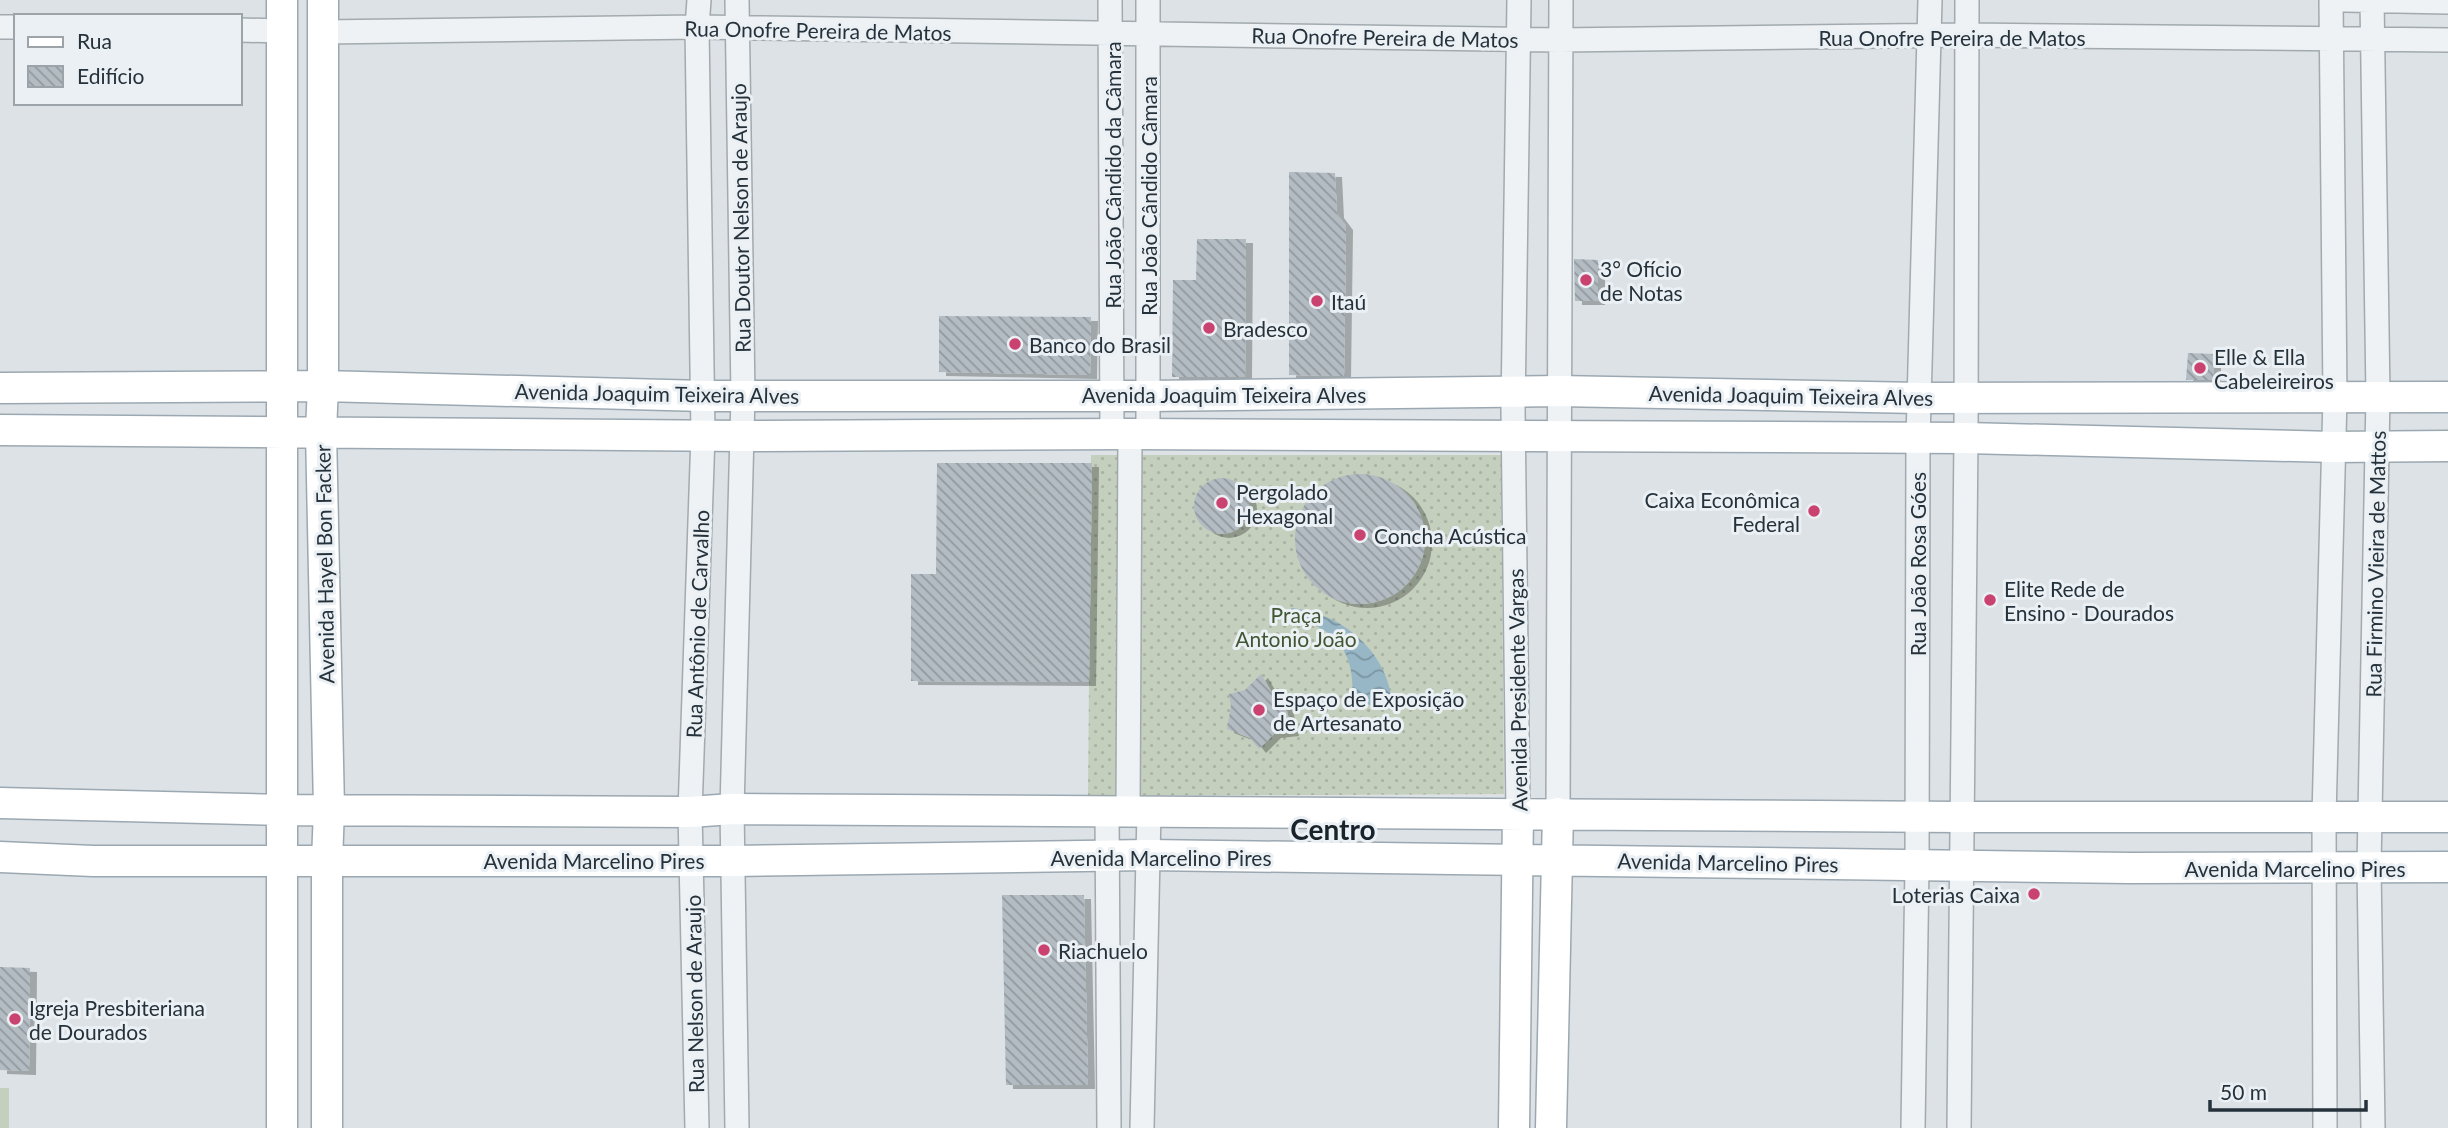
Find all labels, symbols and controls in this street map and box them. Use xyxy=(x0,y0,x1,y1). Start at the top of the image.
legend xyxy=(14,14,242,105)
street label: Rua Onofre Pereira de Matos xyxy=(684,15,952,45)
street label: Rua Onofre Pereira de Matos xyxy=(1251,22,1519,52)
street label: Rua Onofre Pereira de Matos xyxy=(1818,25,2086,50)
text: Rua xyxy=(77,28,112,53)
street label: Rua João Cândido da Câmara xyxy=(1100,41,1125,309)
text: Edifício xyxy=(77,63,145,88)
street label: Rua João Cândido Câmara xyxy=(1136,76,1161,316)
street label: Rua Doutor Nelson de Araujo xyxy=(725,83,755,353)
place label: 3° Ofício de Notas xyxy=(1600,256,1683,305)
marker: 3° Ofício de Notas xyxy=(1578,272,1594,288)
place label: Itaú xyxy=(1331,289,1366,314)
marker: Itaú xyxy=(1309,293,1325,309)
place label: Bradesco xyxy=(1223,316,1308,341)
marker: Bradesco xyxy=(1201,320,1217,336)
place label: Banco do Brasil xyxy=(1029,332,1171,357)
marker: Banco do Brasil xyxy=(1007,336,1023,352)
place label: Elle & Ella Cabeleireiros xyxy=(2214,344,2334,393)
marker: Elle & Ella Cabeleireiros xyxy=(2192,360,2208,376)
street label: Avenida Joaquim Teixeira Alves xyxy=(514,378,800,408)
street label: Avenida Joaquim Teixeira Alves xyxy=(1648,380,1934,410)
street label: Avenida Joaquim Teixeira Alves xyxy=(1082,382,1366,407)
street label: Rua Firmino Vieira de Mattos xyxy=(2360,430,2390,698)
street label: Avenida Hayel Bon Facker xyxy=(309,444,339,684)
street label: Rua João Rosa Góes xyxy=(1905,472,1930,656)
place label: Pergolado Hexagonal xyxy=(1236,479,1333,528)
place label: Caixa Econômica Federal xyxy=(1644,487,1800,536)
marker: Pergolado Hexagonal xyxy=(1214,495,1230,511)
marker: Caixa Econômica Federal xyxy=(1806,503,1822,519)
street label: Rua Antônio de Carvalho xyxy=(681,509,713,739)
place label: Concha Acústica xyxy=(1374,523,1526,548)
marker: Concha Acústica xyxy=(1352,527,1368,543)
street label: Avenida Presidente Vargas xyxy=(1502,568,1532,812)
place label: Elite Rede de Ensino - Dourados xyxy=(2004,576,2174,625)
marker: Elite Rede de Ensino - Dourados xyxy=(1982,592,1998,608)
park label: Praça Antonio João xyxy=(1235,602,1357,651)
place label: Espaço de Exposição de Artesanato xyxy=(1273,686,1464,735)
marker: Espaço de Exposição de Artesanato xyxy=(1251,702,1267,718)
district label: Centro xyxy=(1290,812,1376,846)
street label: Avenida Marcelino Pires xyxy=(1050,845,1272,870)
street label: Avenida Marcelino Pires xyxy=(483,848,705,873)
street label: Avenida Marcelino Pires xyxy=(1617,848,1839,876)
street label: Avenida Marcelino Pires xyxy=(2184,856,2406,881)
place label: Loterias Caixa xyxy=(1892,882,2020,907)
marker: Loterias Caixa xyxy=(2026,886,2042,902)
street label: Rua Nelson de Araujo xyxy=(680,895,708,1093)
place label: Riachuelo xyxy=(1058,938,1148,963)
marker: Riachuelo xyxy=(1036,942,1052,958)
place label: Igreja Presbiteriana de Dourados xyxy=(29,995,205,1044)
marker: Igreja Presbiteriana de Dourados xyxy=(7,1011,23,1027)
scale bar xyxy=(2210,1068,2366,1112)
text: 50 m xyxy=(2220,1079,2267,1104)

